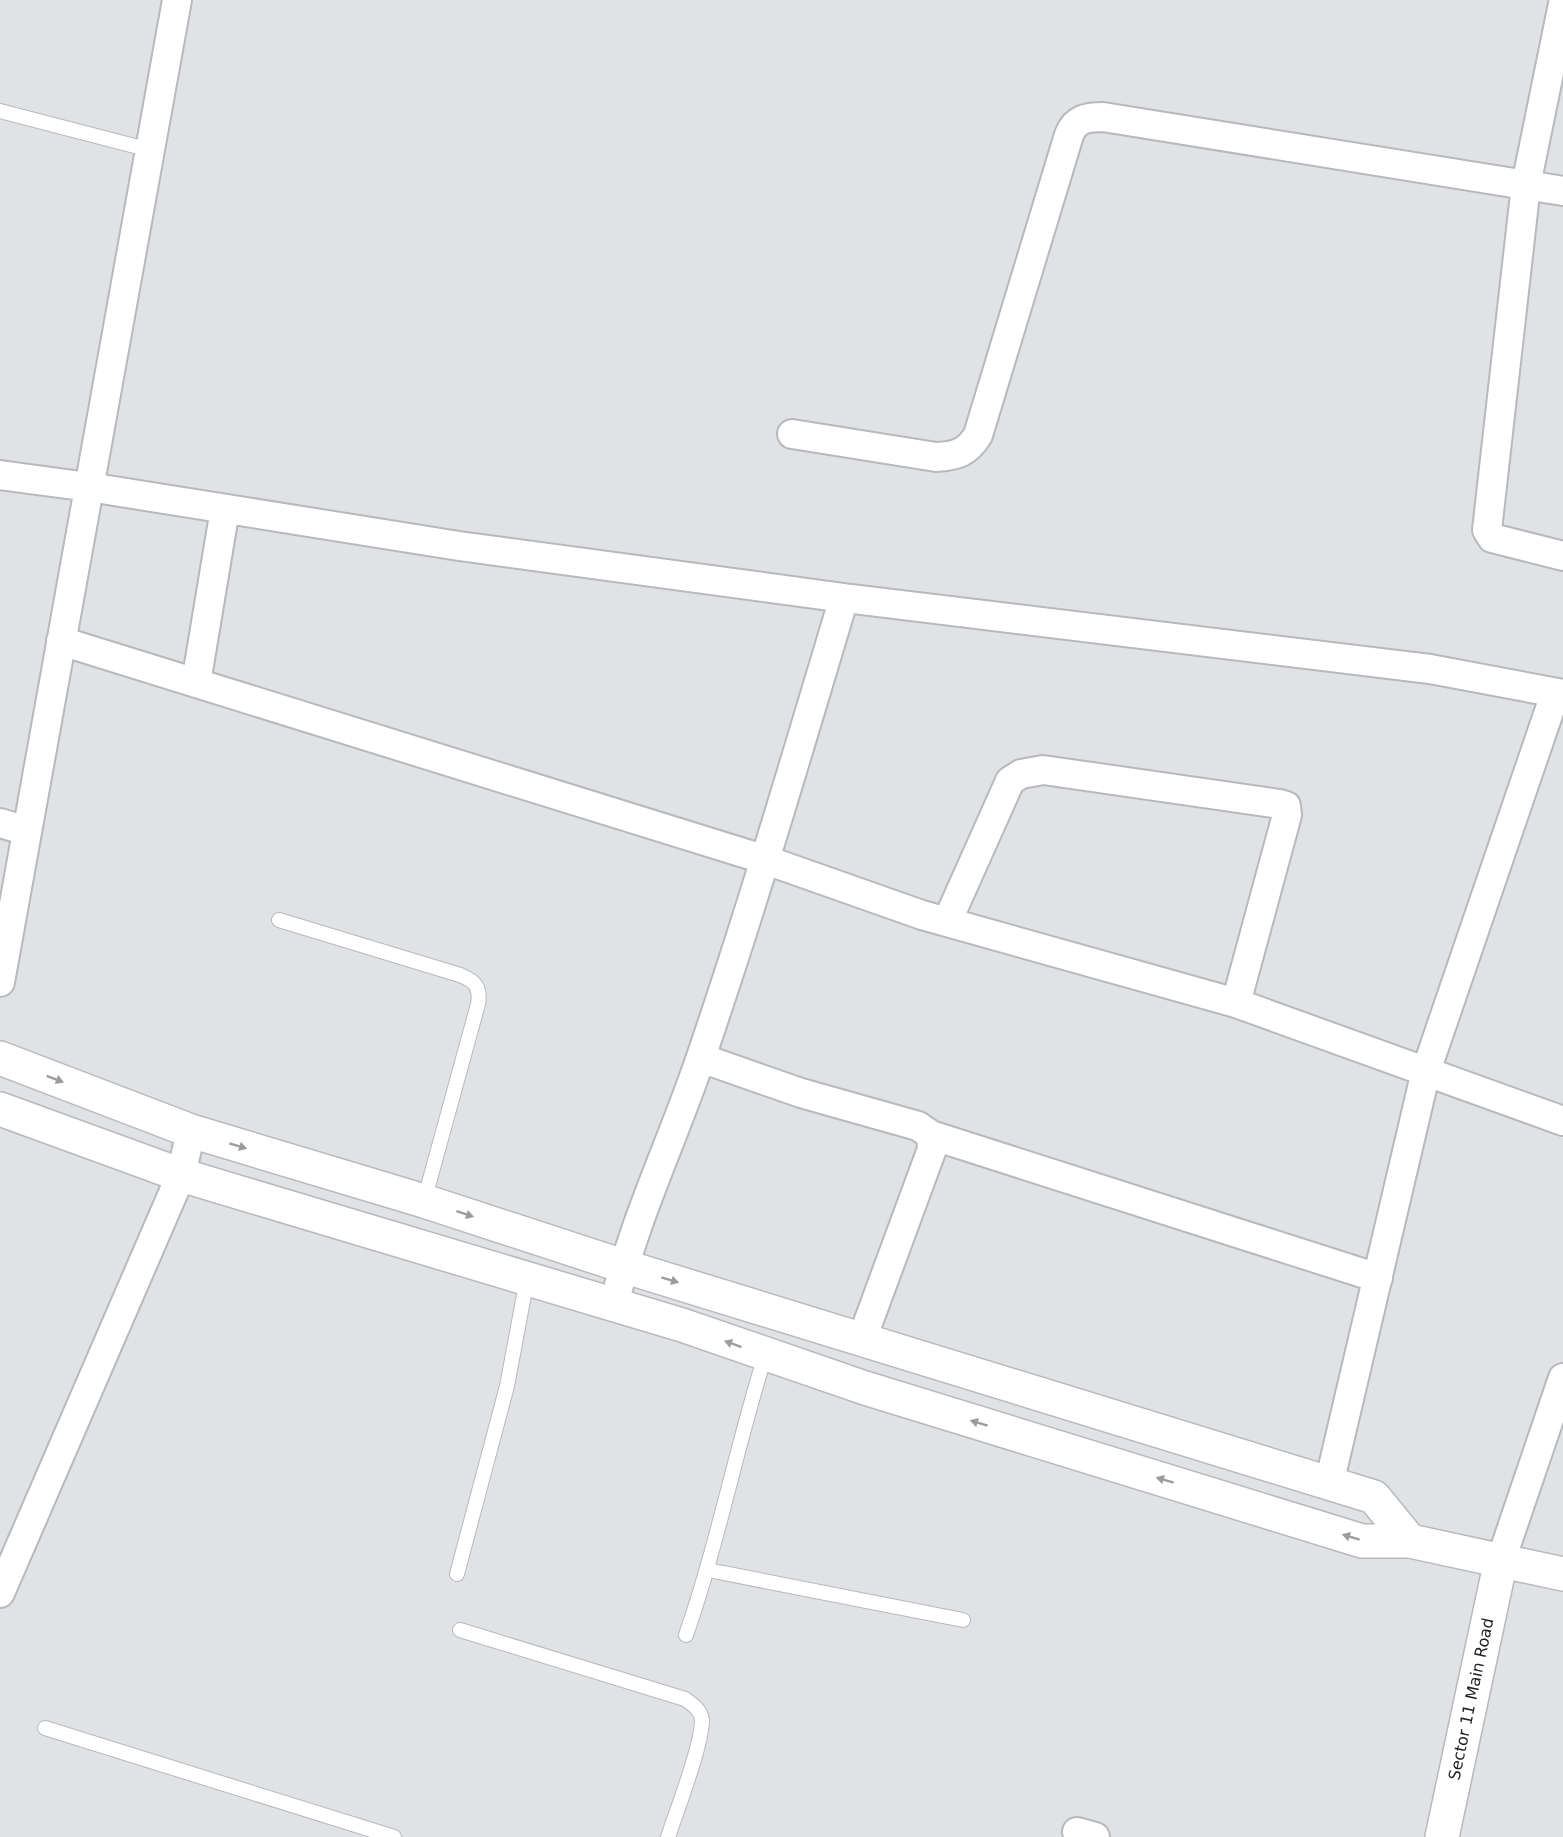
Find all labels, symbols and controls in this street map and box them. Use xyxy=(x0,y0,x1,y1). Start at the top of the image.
one-way arrow xyxy=(46,1074,64,1084)
one-way arrow xyxy=(229,1141,247,1151)
one-way arrow xyxy=(456,1210,474,1219)
one-way arrow xyxy=(661,1276,679,1285)
one-way arrow xyxy=(724,1339,742,1348)
one-way arrow xyxy=(970,1418,988,1427)
one-way arrow xyxy=(1156,1475,1174,1484)
one-way arrow xyxy=(1342,1532,1360,1541)
street label: Sector 11 Main Road xyxy=(1445,1616,1497,1782)

